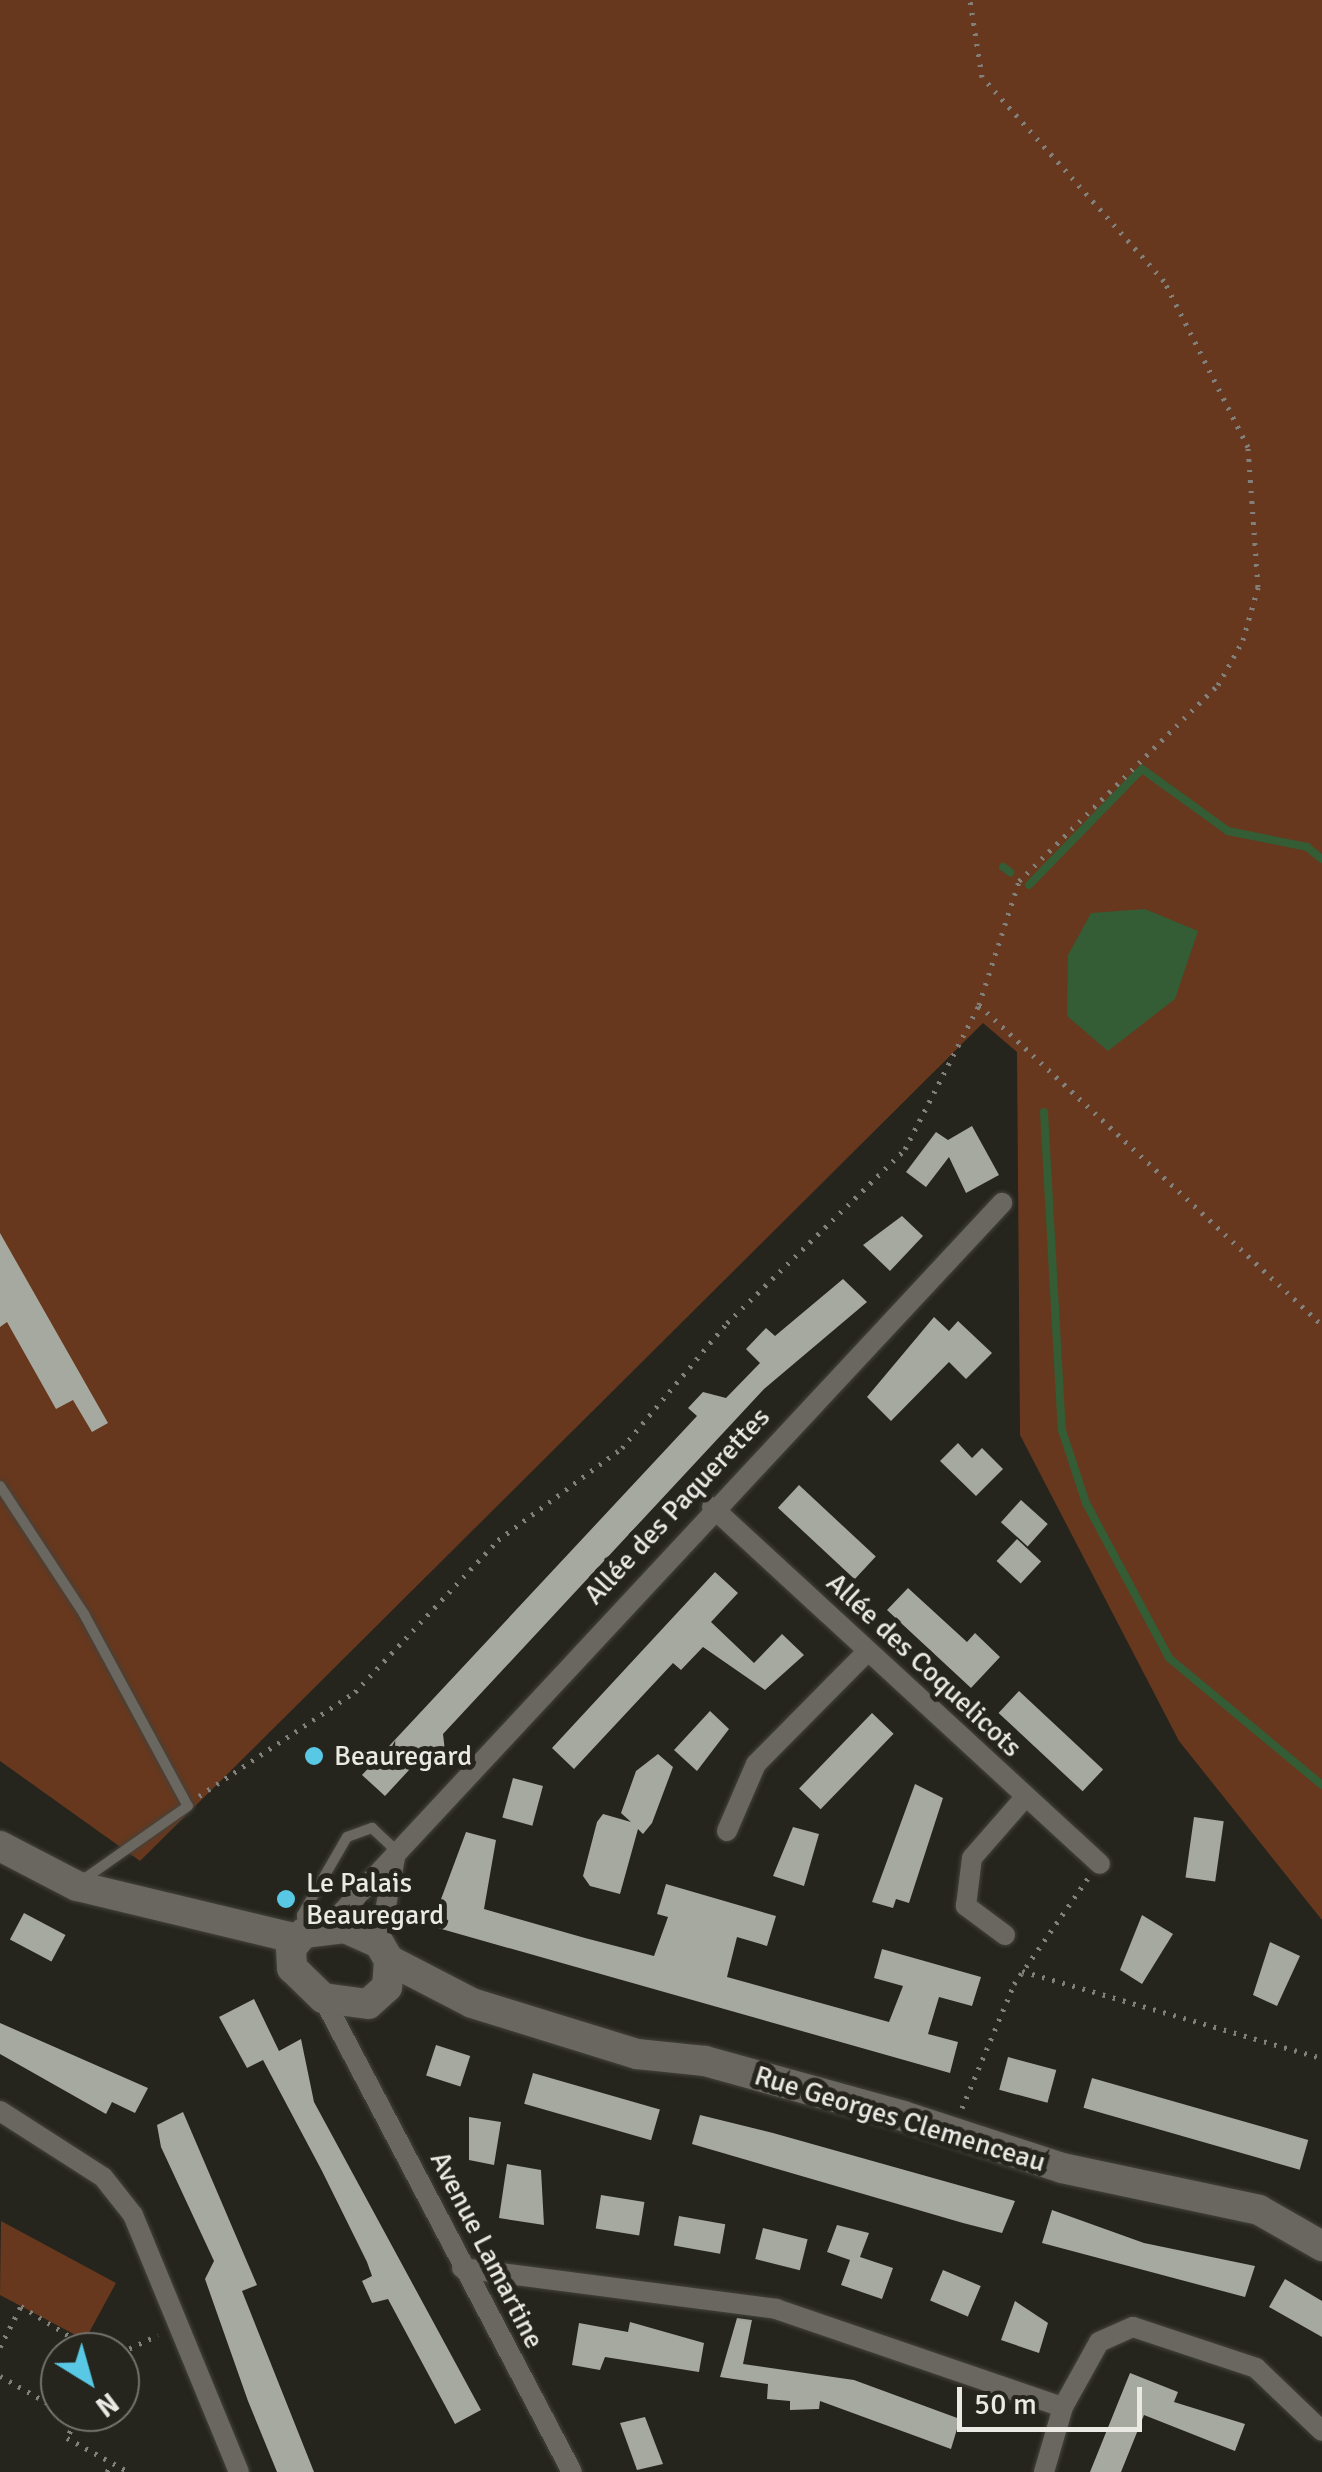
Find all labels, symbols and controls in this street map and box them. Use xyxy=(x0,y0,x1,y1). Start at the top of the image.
street label: Allée des Paquerettes xyxy=(577,1401,777,1611)
street label: Allée des Coquelicots xyxy=(819,1566,1029,1764)
place label: Beauregard xyxy=(334,1739,472,1773)
marker: Beauregard xyxy=(303,1745,325,1767)
place label: Le Palais Beauregard xyxy=(306,1866,444,1932)
marker: Le Palais Beauregard xyxy=(275,1888,297,1910)
street label: Rue Georges Clemenceau xyxy=(750,2059,1050,2179)
street label: Avenue Lamartine xyxy=(423,2146,551,2354)
north arrow xyxy=(40,2332,140,2432)
scale bar xyxy=(962,2367,1147,2429)
text: N xyxy=(89,2385,125,2424)
text: 50 m xyxy=(974,2386,1037,2423)

